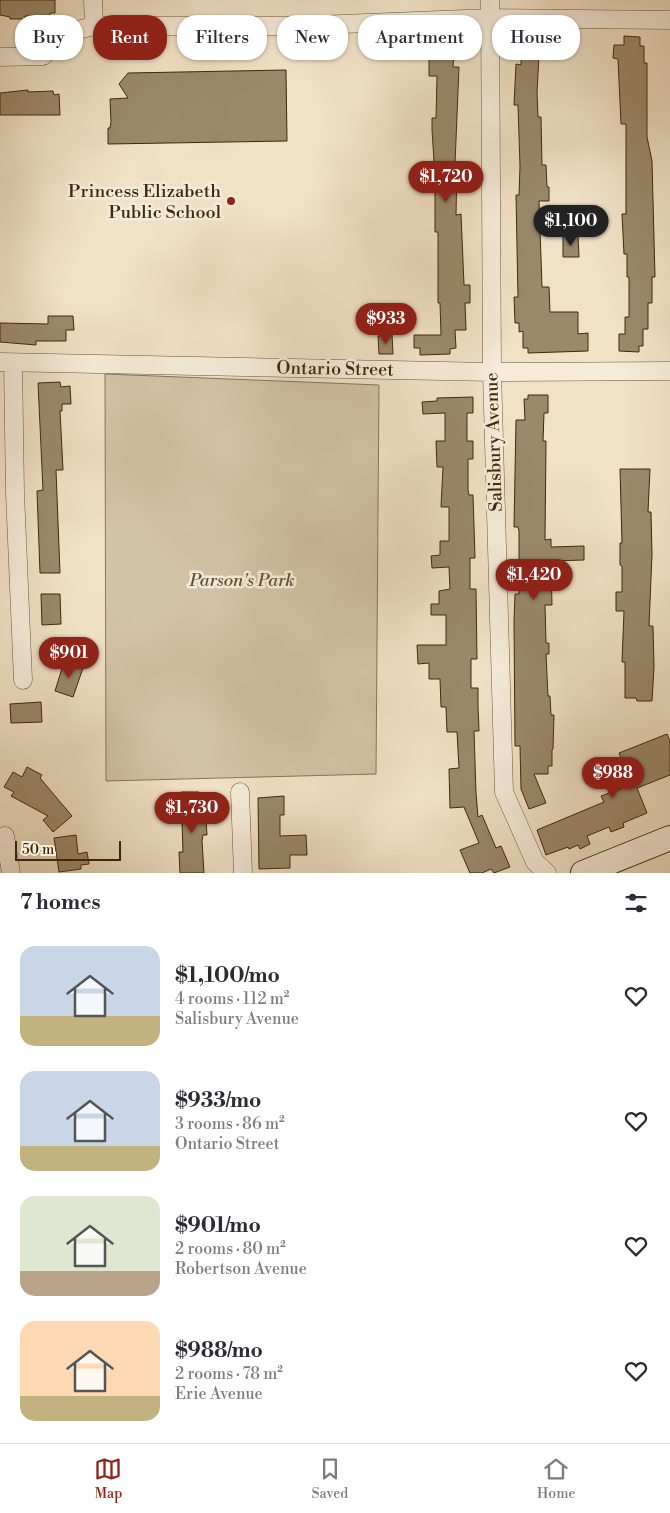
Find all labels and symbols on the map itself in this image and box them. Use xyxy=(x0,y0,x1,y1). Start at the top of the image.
pin: $1,720 xyxy=(405,160,487,203)
place label: Princess Elizabeth Public School xyxy=(68,180,222,224)
marker: Princess Elizabeth Public School xyxy=(225,195,237,207)
pin: $1,100 xyxy=(530,204,612,247)
pin: $933 xyxy=(356,302,416,345)
street label: Ontario Street xyxy=(276,356,394,382)
street label: Salisbury Avenue xyxy=(480,372,508,512)
pin: $1,420 xyxy=(493,558,575,601)
park label: Parson's Park xyxy=(188,569,295,592)
pin: $901 xyxy=(39,636,99,679)
pin: $988 xyxy=(583,756,643,799)
pin: $1,730 xyxy=(151,792,233,834)
scale bar xyxy=(15,838,121,861)

